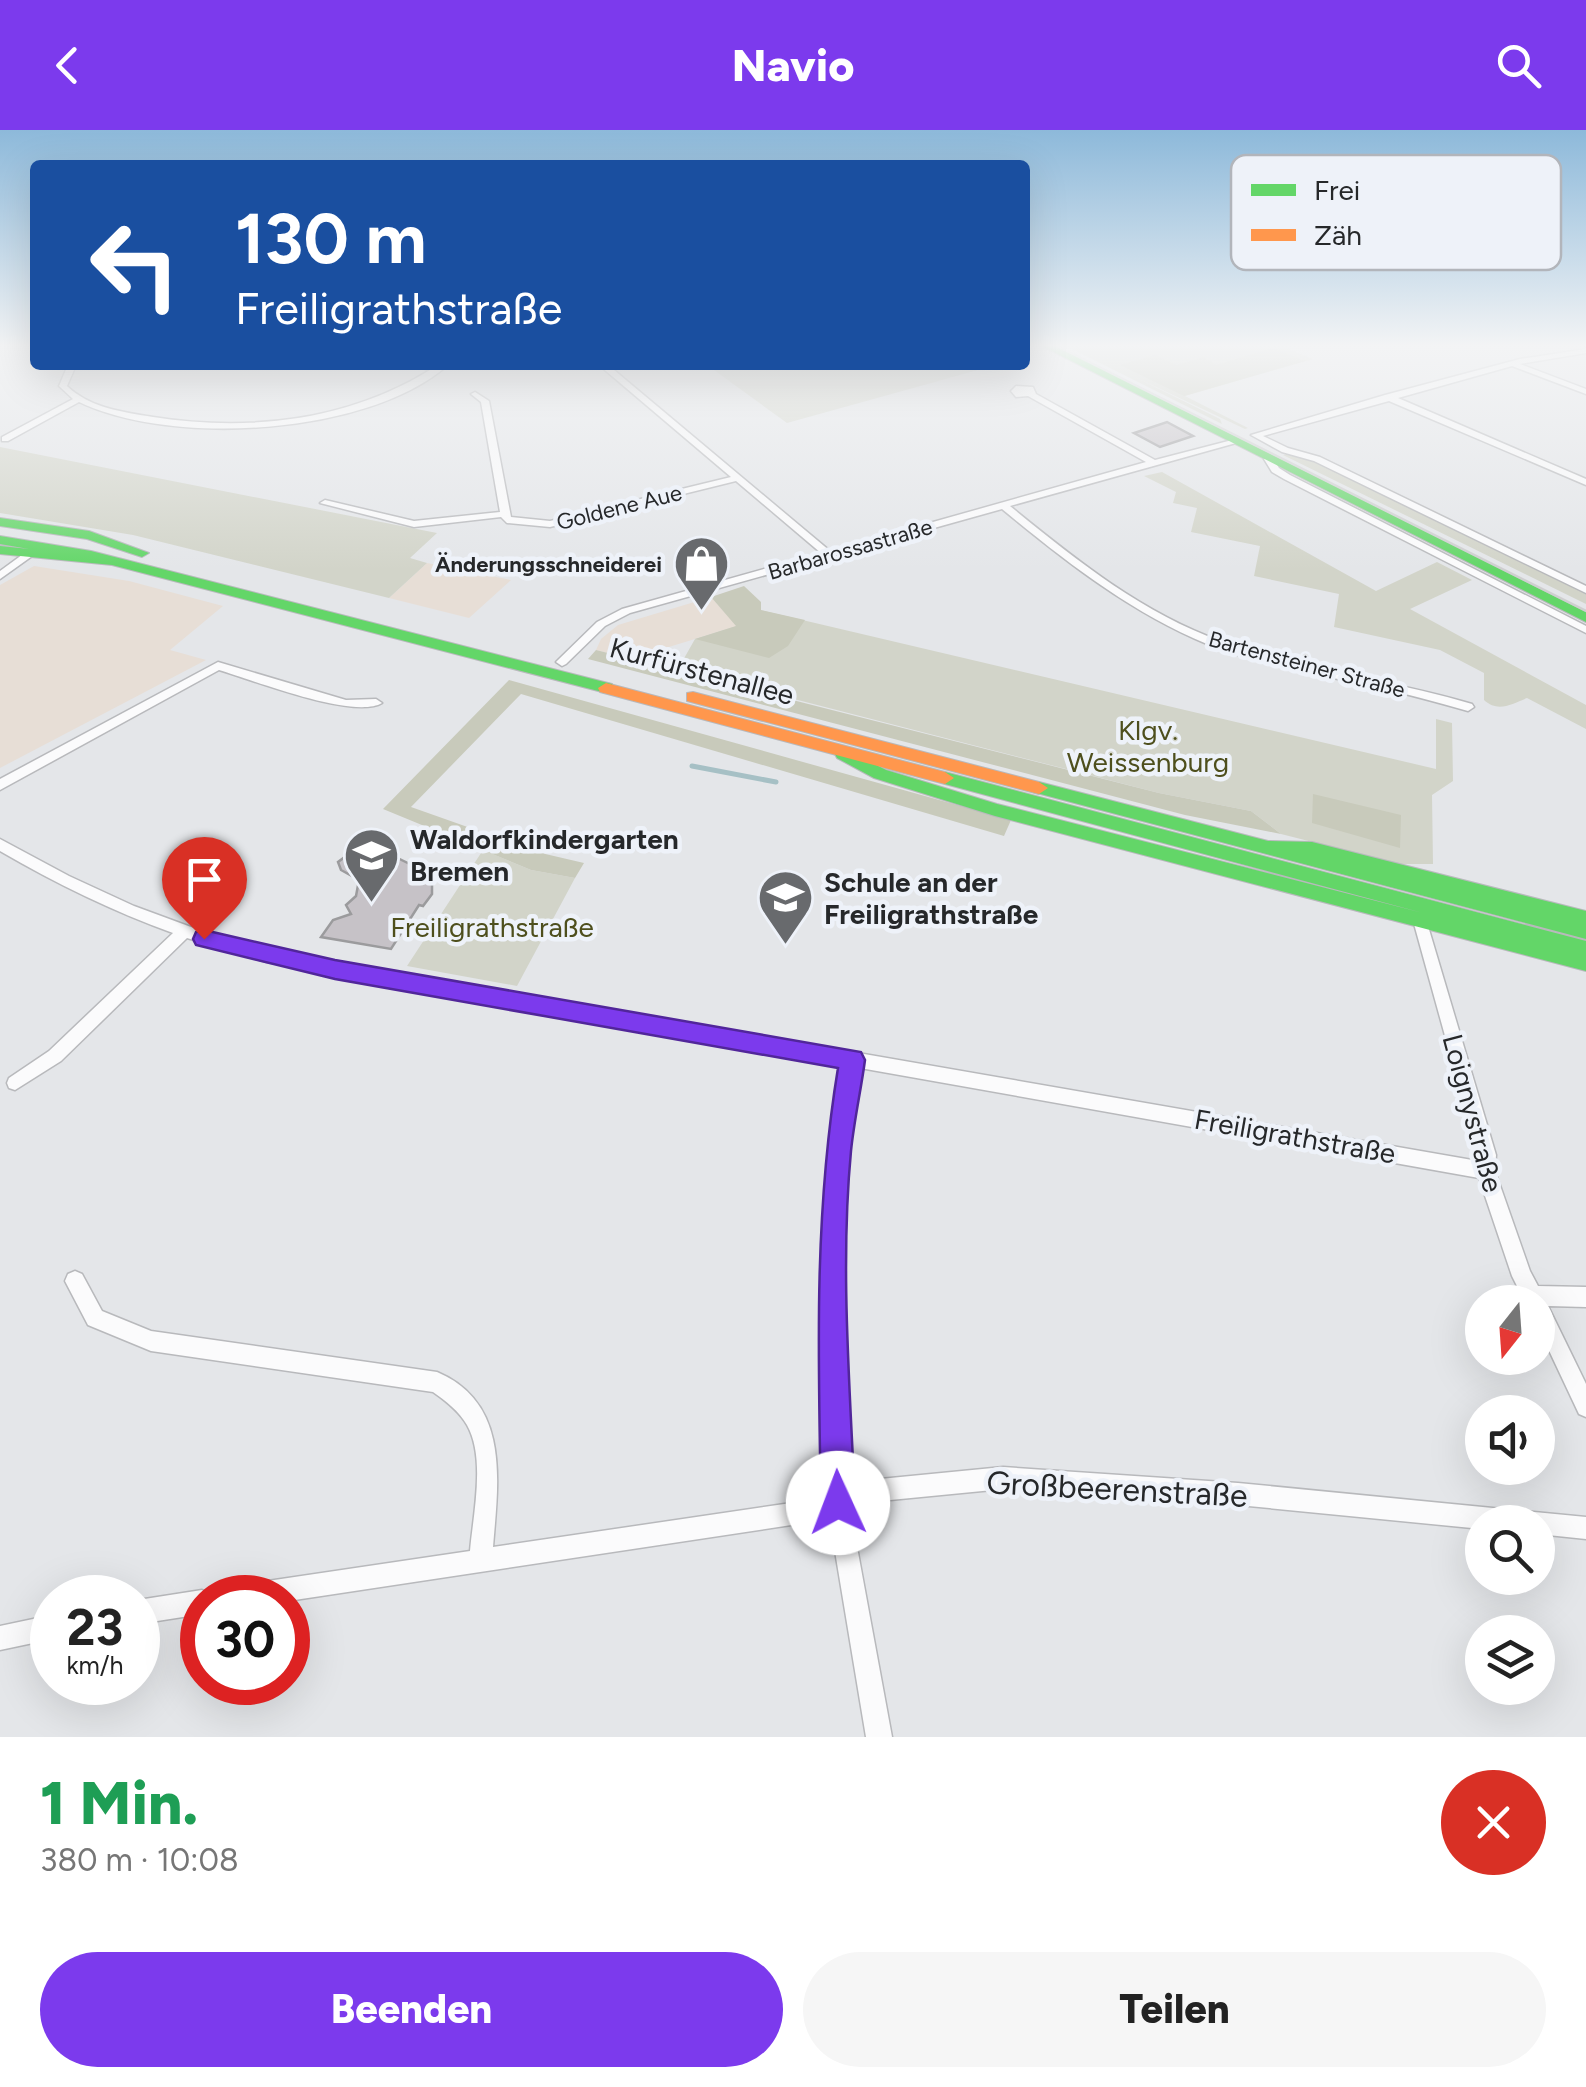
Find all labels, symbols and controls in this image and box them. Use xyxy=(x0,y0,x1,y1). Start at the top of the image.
icon: back xyxy=(40,38,95,93)
text: Navio xyxy=(732,38,854,92)
icon: search xyxy=(1491,38,1546,93)
legend xyxy=(1231,155,1561,270)
text: Frei xyxy=(1314,173,1360,207)
text: 130 m xyxy=(235,196,427,281)
icon: left xyxy=(70,200,200,330)
text: Zäh xyxy=(1314,218,1362,252)
text: Freiligrathstraße xyxy=(235,281,562,335)
street label: Goldene Aue xyxy=(554,479,685,536)
street label: Barbarossastraße xyxy=(765,513,935,586)
shop icon: Änderungsschneiderei xyxy=(671,534,731,613)
place label: Änderungsschneiderei xyxy=(435,551,662,578)
street label: Bartensteiner Straße xyxy=(1206,625,1408,704)
street label: Kurfürstenallee xyxy=(606,630,798,712)
park label: Klgv. Weissenburg xyxy=(1067,713,1229,779)
place label: Waldorfkindergarten Bremen xyxy=(410,822,679,888)
school or university icon: Waldorfkindergarten Bremen xyxy=(341,825,401,904)
pin xyxy=(162,837,247,940)
icon: arrive xyxy=(177,852,232,907)
place label: Schule an der Freiligrathstraße xyxy=(824,865,1038,931)
school or university icon: Schule an der Freiligrathstraße xyxy=(755,868,815,947)
park label: Freiligrathstraße xyxy=(390,910,594,944)
street label: Loignystraße xyxy=(1436,1030,1510,1196)
street label: Freiligrathstraße xyxy=(1192,1102,1398,1170)
north arrow xyxy=(1465,1285,1555,1375)
map controls xyxy=(1465,1285,1555,1705)
button: sound xyxy=(1465,1395,1555,1485)
position arrow xyxy=(786,1451,890,1555)
street label: Großbeerenstraße xyxy=(986,1463,1248,1515)
button: search xyxy=(1465,1505,1555,1595)
speed limit sign: 30 xyxy=(180,1575,310,1705)
text: 23 xyxy=(67,1597,123,1658)
button: layers xyxy=(1465,1615,1555,1705)
text: km/h xyxy=(66,1650,124,1680)
text: 1 Min. xyxy=(40,1767,198,1839)
button: close xyxy=(1441,1770,1546,1875)
text: 380 m · 10:08 xyxy=(40,1841,239,1879)
button: Beenden xyxy=(40,1952,783,2067)
button: Teilen xyxy=(803,1952,1546,2067)

